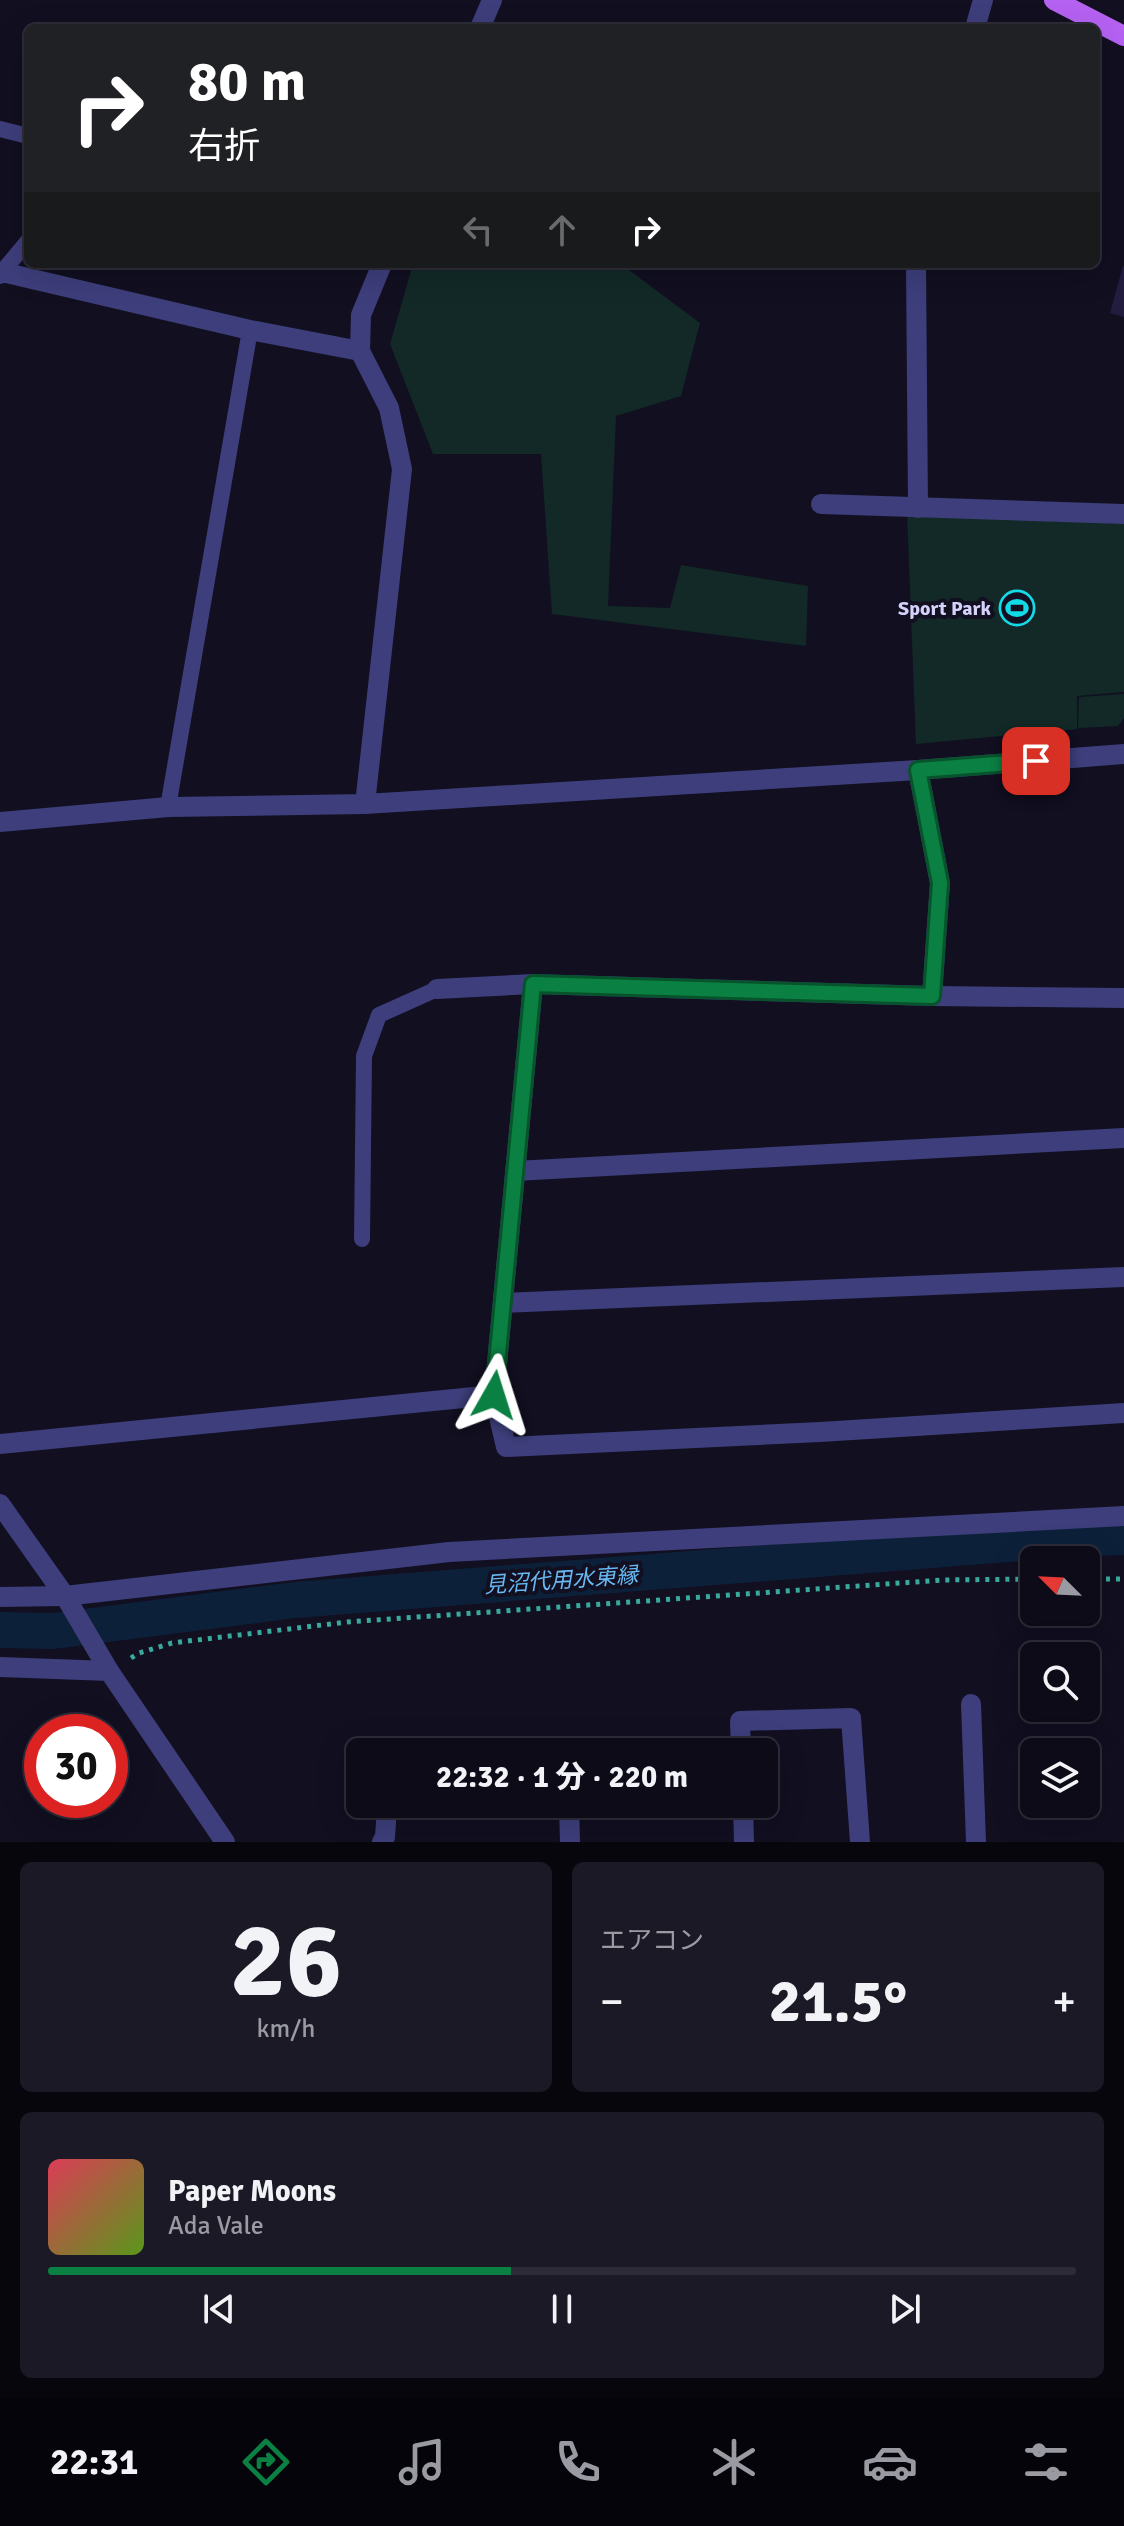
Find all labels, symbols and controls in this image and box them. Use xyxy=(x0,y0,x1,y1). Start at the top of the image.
text: 80 m xyxy=(188,47,306,116)
icon: right xyxy=(56,56,160,160)
text: 右折 xyxy=(188,124,260,169)
icon: left xyxy=(456,208,500,252)
icon: ahead xyxy=(540,208,584,252)
icon: right xyxy=(624,208,668,252)
sports icon: Sport Park xyxy=(998,589,1036,627)
place label: Sport Park xyxy=(898,596,992,621)
pin xyxy=(1002,727,1070,795)
icon: arrive xyxy=(1014,739,1058,783)
position arrow xyxy=(452,1353,536,1437)
north arrow xyxy=(1020,1546,1100,1626)
map controls xyxy=(1020,1546,1100,1818)
water label: 見沼代用水東縁 xyxy=(483,1561,642,1599)
button: search xyxy=(1020,1642,1100,1722)
speed limit sign: 30 xyxy=(24,1714,128,1818)
button: layers xyxy=(1020,1738,1100,1818)
text: 22:32 · 1 分 · 220 m xyxy=(436,1759,688,1796)
text: 26 xyxy=(230,1897,342,2025)
text: エアコン xyxy=(600,1925,704,1957)
text: 21.5° xyxy=(769,1965,907,2039)
text: − xyxy=(600,1975,624,2029)
text: + xyxy=(1052,1975,1076,2029)
text: km/h xyxy=(257,2013,315,2045)
text: Paper Moons xyxy=(168,2173,336,2210)
text: Ada Vale xyxy=(168,2210,264,2242)
icon: previous xyxy=(197,2287,241,2331)
icon: pause xyxy=(540,2287,584,2331)
icon: next xyxy=(883,2287,927,2331)
icon: directions xyxy=(238,2434,294,2490)
icon: music xyxy=(394,2434,450,2490)
icon: phone xyxy=(550,2434,606,2490)
icon: climate xyxy=(706,2434,762,2490)
icon: car xyxy=(862,2434,918,2490)
icon: filters xyxy=(1018,2434,1074,2490)
text: 22:31 xyxy=(50,2440,138,2485)

